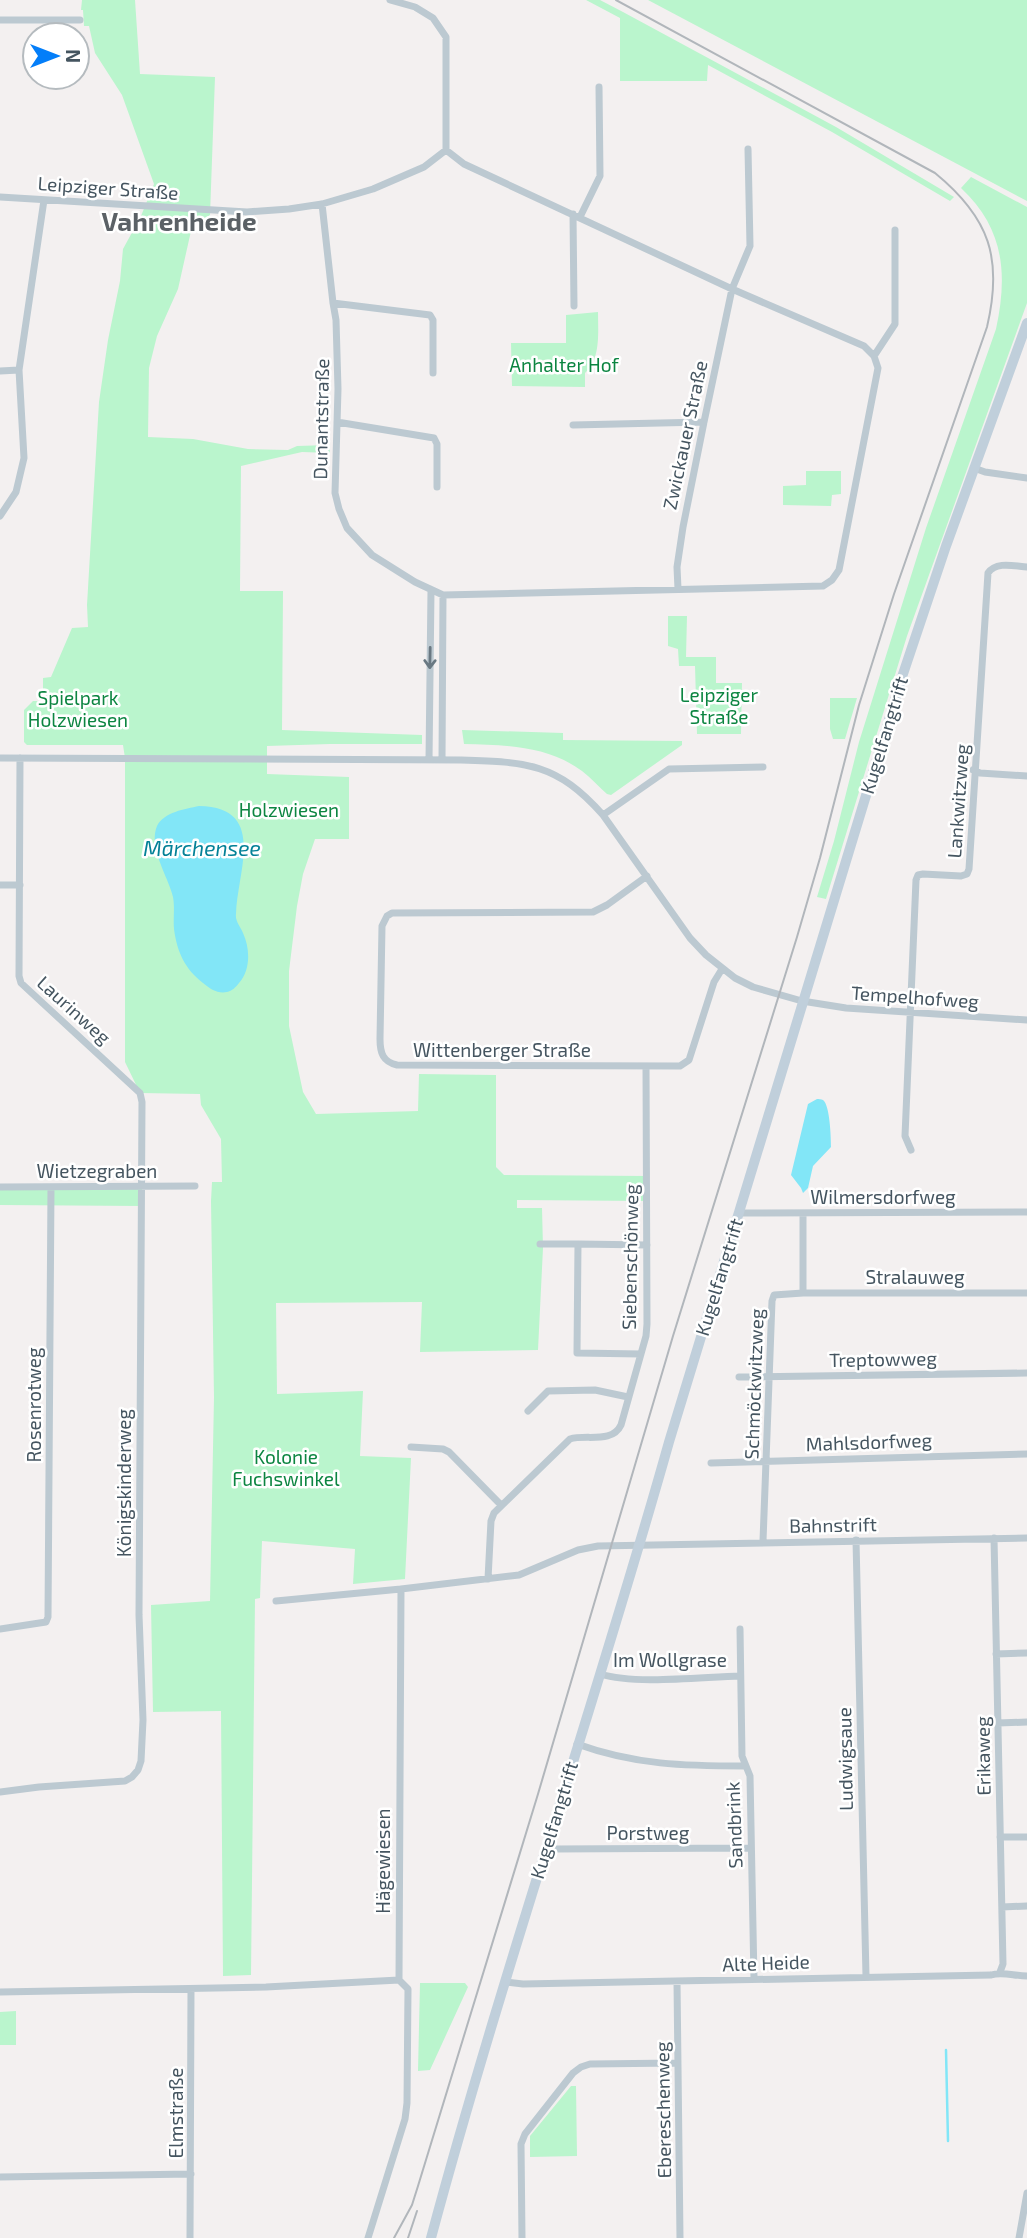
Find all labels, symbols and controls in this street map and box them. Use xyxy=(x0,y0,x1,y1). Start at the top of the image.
north arrow xyxy=(21,21,91,91)
text: N xyxy=(62,49,85,63)
street label: Leipziger Straße xyxy=(37,171,179,204)
district label: Vahrenheide xyxy=(101,205,257,236)
park label: Anhalter Hof xyxy=(509,353,619,376)
street label: Dunantstraße xyxy=(308,358,333,480)
street label: Zwickauer Straße xyxy=(657,358,712,512)
one-way arrow xyxy=(423,647,437,670)
street label: Kugelfangtrift xyxy=(855,673,912,796)
park label: Leipziger Straße xyxy=(680,683,759,728)
park label: Spielpark Holzwiesen xyxy=(28,686,128,731)
street label: Lankwitzweg xyxy=(942,743,973,859)
park label: Holzwiesen xyxy=(239,798,339,821)
water label: Märchensee xyxy=(143,835,261,860)
street label: Laurinweg xyxy=(33,971,116,1049)
street label: Tempelhofweg xyxy=(850,981,980,1012)
street label: Wittenberger Straße xyxy=(413,1038,591,1061)
street label: Wietzegraben xyxy=(37,1159,157,1182)
street label: Siebenschönweg xyxy=(617,1183,642,1330)
street label: Wilmersdorfweg xyxy=(810,1185,956,1208)
street label: Kugelfangtrift xyxy=(690,1215,747,1338)
street label: Stralauweg xyxy=(865,1265,965,1288)
street label: Schmöckwitzweg xyxy=(739,1308,768,1460)
street label: Treptowweg xyxy=(829,1346,938,1371)
street label: Rosenrotweg xyxy=(22,1347,45,1463)
street label: Königskinderweg xyxy=(112,1408,135,1557)
street label: Mahlsdorfweg xyxy=(805,1428,933,1455)
park label: Kolonie Fuchswinkel xyxy=(232,1445,340,1490)
street label: Bahnstrift xyxy=(789,1512,877,1537)
street label: Im Wollgrase xyxy=(613,1648,727,1671)
street label: Ludwigsaue xyxy=(832,1707,857,1811)
street label: Erikaweg xyxy=(970,1716,995,1796)
street label: Kugelfangtrift xyxy=(525,1758,582,1881)
street label: Sandbrink xyxy=(720,1781,747,1869)
street label: Hägewiesen xyxy=(371,1808,394,1914)
street label: Porstweg xyxy=(607,1821,690,1844)
street label: Alte Heide xyxy=(722,1949,810,1976)
street label: Ebereschenweg xyxy=(650,2041,675,2179)
street label: Elmstraße xyxy=(164,2068,187,2158)

